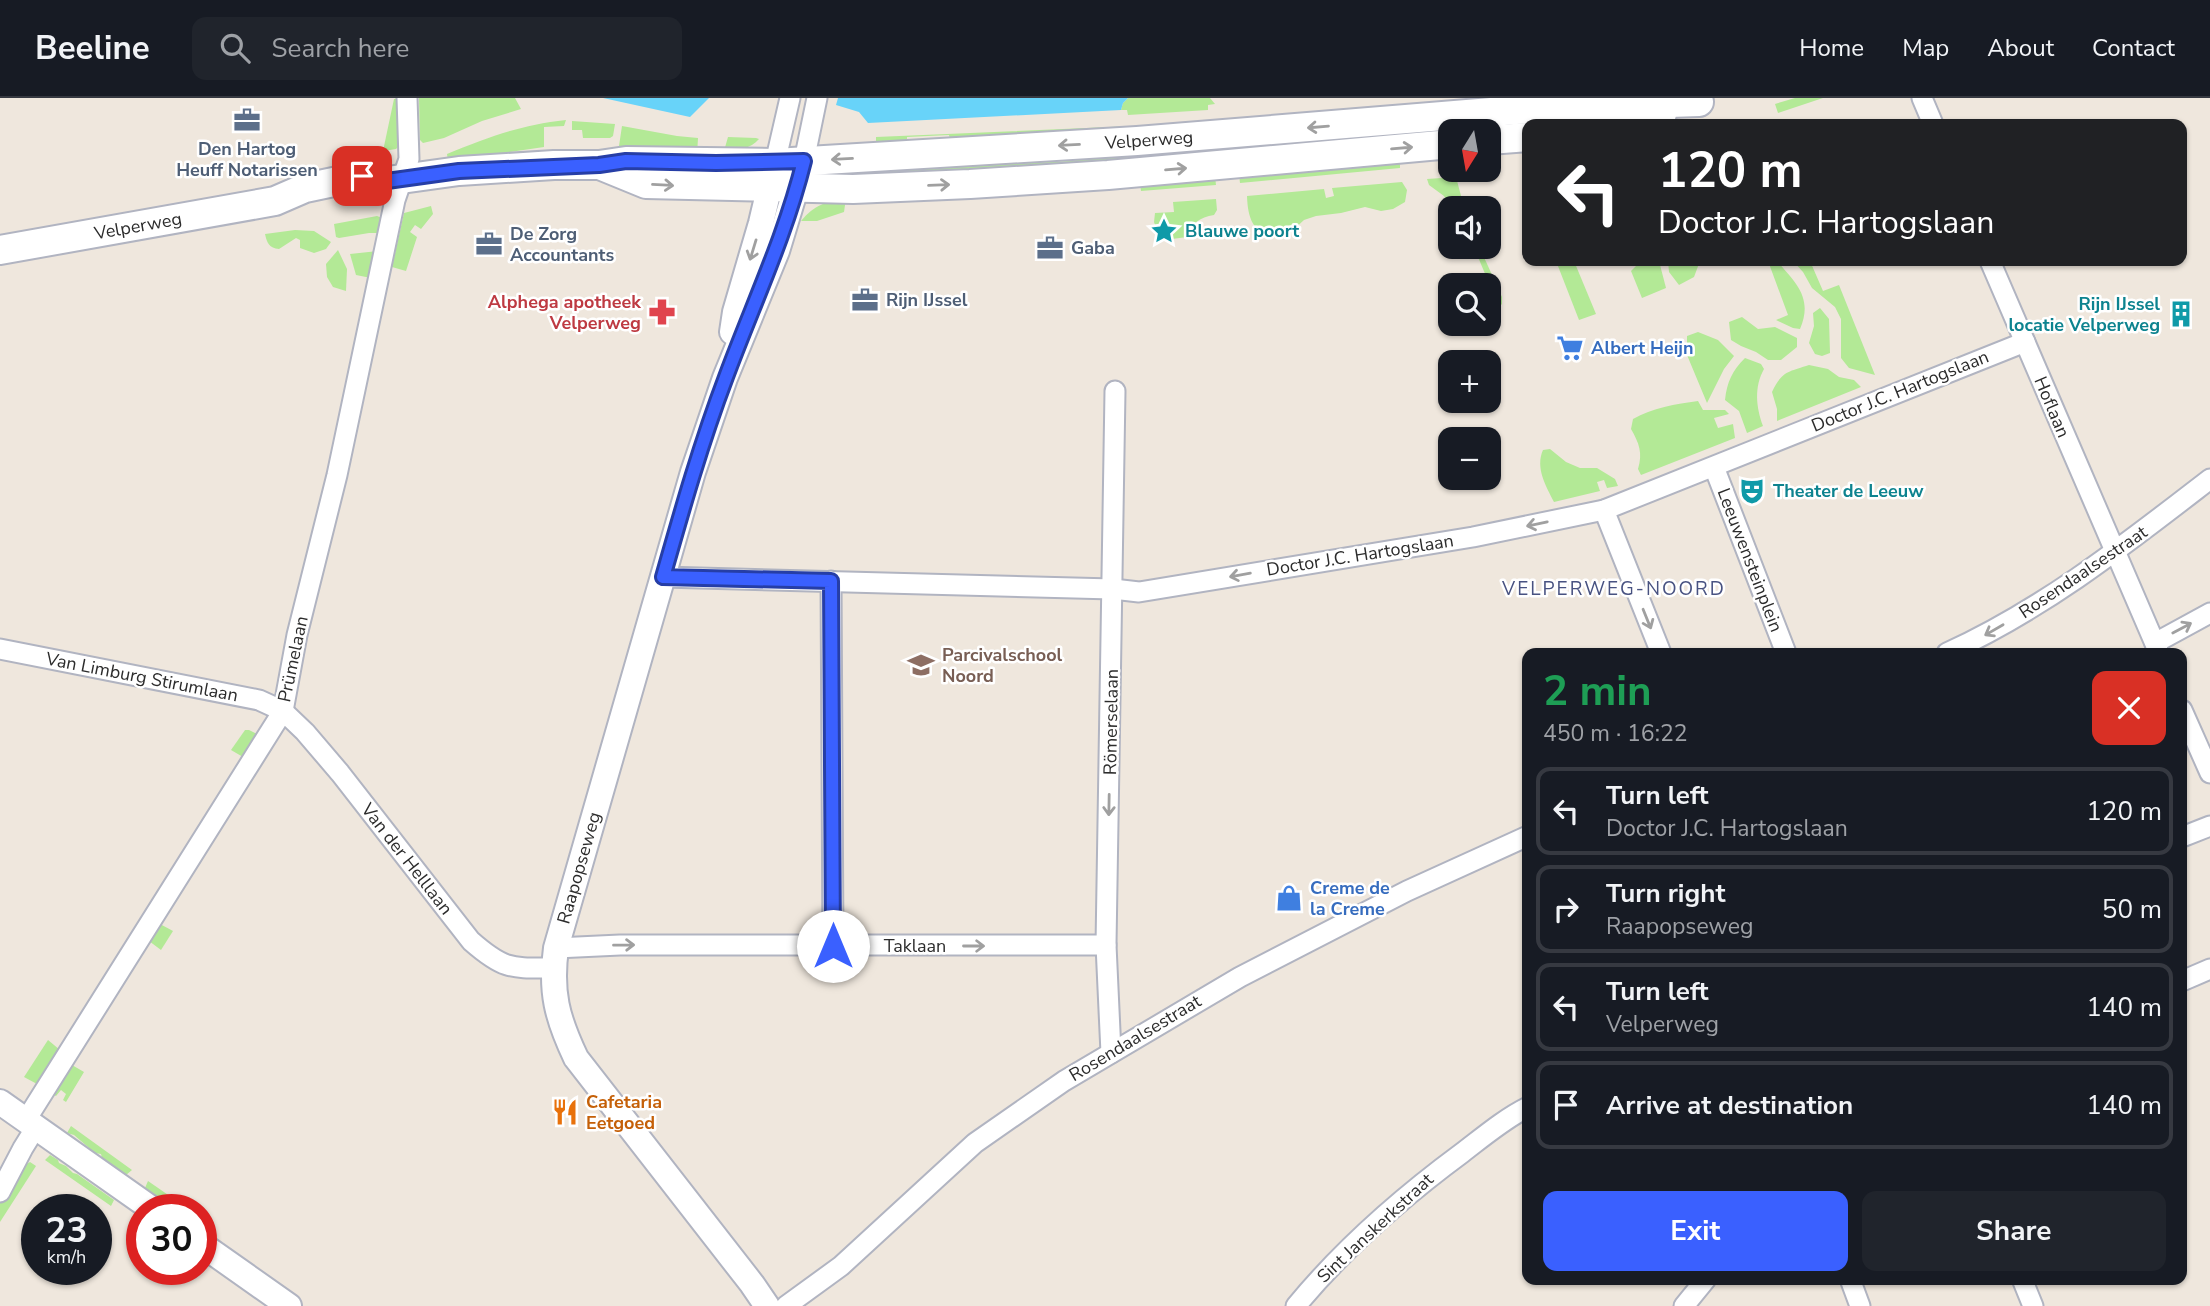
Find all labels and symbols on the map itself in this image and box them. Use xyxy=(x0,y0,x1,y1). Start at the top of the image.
office icon: Den Hartog Heuff Notarissen xyxy=(232,105,262,135)
north arrow xyxy=(1438,119,1502,182)
one-way arrow xyxy=(1307,121,1330,134)
street label: Velperweg xyxy=(1103,125,1194,155)
place label: Den Hartog Heuff Notarissen xyxy=(176,137,318,182)
one-way arrow xyxy=(1058,139,1081,152)
one-way arrow xyxy=(1391,141,1413,154)
pin xyxy=(332,146,392,206)
one-way arrow xyxy=(831,152,854,165)
one-way arrow xyxy=(1164,162,1187,175)
one-way arrow xyxy=(651,179,674,192)
one-way arrow xyxy=(927,179,950,192)
street label: Velperweg xyxy=(91,207,184,246)
place icon: Blauwe poort xyxy=(1149,216,1179,246)
place label: Blauwe poort xyxy=(1185,219,1299,243)
place label: De Zorg Accountants xyxy=(510,222,614,267)
office icon: De Zorg Accountants xyxy=(474,229,504,259)
office icon: Gaba xyxy=(1035,233,1065,263)
place label: Gaba xyxy=(1071,236,1115,260)
one-way arrow xyxy=(746,239,759,261)
office icon: Rijn IJssel xyxy=(850,285,880,315)
place label: Rijn IJssel xyxy=(886,288,968,312)
place label: Alphega apotheek Velperweg xyxy=(488,290,641,335)
place label: Rijn IJssel locatie Velperweg xyxy=(2008,292,2160,337)
pharmacy icon: Alphega apotheek Velperweg xyxy=(647,297,677,327)
building icon: Rijn IJssel locatie Velperweg xyxy=(2166,299,2196,329)
supermarket icon: Albert Heijn xyxy=(1555,333,1585,363)
place label: Albert Heijn xyxy=(1591,336,1693,360)
street label: Doctor J.C. Hartogslaan xyxy=(1808,344,1992,438)
street label: Hoflaan xyxy=(2028,373,2076,441)
theatre icon: Theater de Leeuw xyxy=(1737,476,1767,506)
place label: Theater de Leeuw xyxy=(1773,479,1924,503)
street label: Leeuwensteinplein xyxy=(1712,485,1788,635)
one-way arrow xyxy=(1526,517,1549,531)
street label: Rosendaalsestraat xyxy=(2014,520,2152,624)
street label: Doctor J.C. Hartogslaan xyxy=(1265,528,1455,582)
one-way arrow xyxy=(1229,569,1252,582)
district label: VELPERWEG-NOORD xyxy=(1501,576,1726,602)
one-way arrow xyxy=(1642,607,1655,629)
street label: Prümelaan xyxy=(272,614,314,704)
one-way arrow xyxy=(2172,621,2192,635)
one-way arrow xyxy=(1984,624,2005,637)
place label: Parcivalschool Noord xyxy=(942,643,1063,688)
street label: Van Limburg Stirumlaan xyxy=(43,646,240,707)
school or university icon: Parcivalschool Noord xyxy=(906,650,936,680)
street label: Römerselaan xyxy=(1098,669,1124,775)
one-way arrow xyxy=(1102,793,1116,816)
street label: Van der Helllaan xyxy=(355,797,458,920)
street label: Raapopseweg xyxy=(552,809,606,927)
place label: Creme de la Creme xyxy=(1310,876,1390,921)
shop icon: Creme de la Creme xyxy=(1274,883,1304,913)
position arrow xyxy=(796,909,870,983)
street label: Taklaan xyxy=(884,934,946,958)
one-way arrow xyxy=(613,939,636,952)
one-way arrow xyxy=(963,939,986,952)
street label: Rosendaalsestraat xyxy=(1065,989,1206,1087)
place label: Cafetaria Eetgoed xyxy=(586,1090,662,1135)
restaurant icon: Cafetaria Eetgoed xyxy=(550,1097,580,1127)
street label: Sint Janskerkstraat xyxy=(1312,1167,1439,1288)
speed limit sign: 30 xyxy=(126,1194,217,1285)

